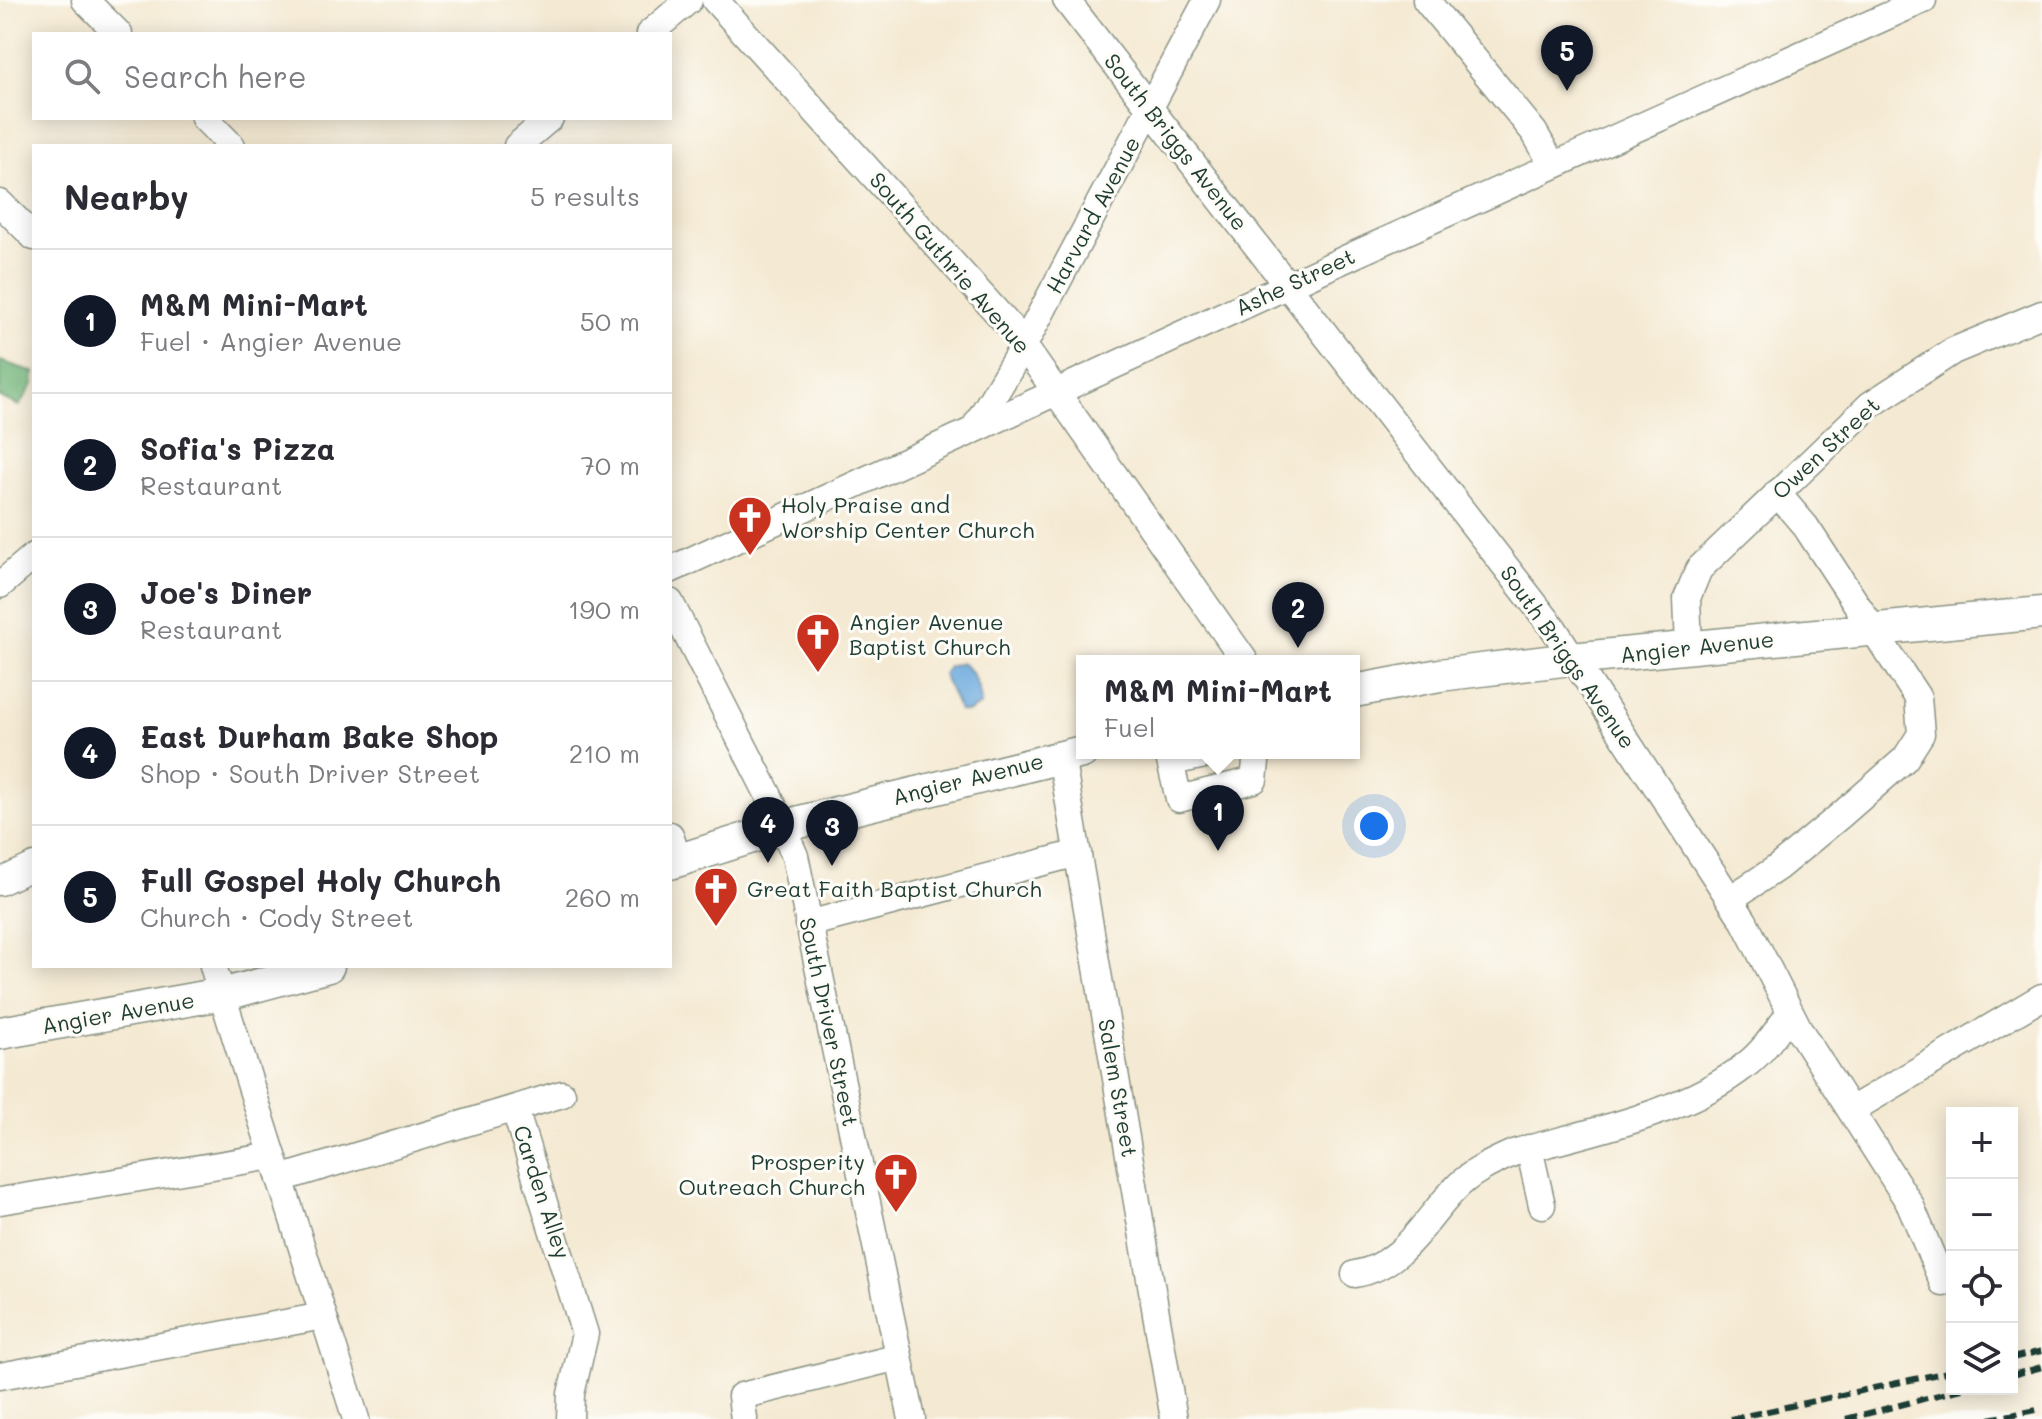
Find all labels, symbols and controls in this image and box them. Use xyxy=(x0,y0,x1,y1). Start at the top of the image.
pin: 5 xyxy=(1541,25,1593,91)
search box xyxy=(32,32,672,120)
street label: South Briggs Avenue xyxy=(1098,47,1255,236)
icon: search xyxy=(60,54,104,98)
text: Search here xyxy=(124,56,307,96)
street label: Harvard Avenue xyxy=(1039,131,1146,298)
street label: South Guthrie Avenue xyxy=(863,166,1037,360)
text: Nearby xyxy=(64,174,189,219)
text: 5 results xyxy=(530,179,640,213)
street label: Ashe Street xyxy=(1230,241,1359,322)
text: M&M Mini-Mart xyxy=(140,284,368,324)
text: 1 xyxy=(84,304,96,338)
text: 50 m xyxy=(580,304,640,338)
text: Fuel · Angier Avenue xyxy=(140,324,402,358)
street label: Owen Street xyxy=(1766,390,1886,505)
text: Sofia's Pizza xyxy=(140,428,335,468)
text: 2 xyxy=(83,448,97,482)
text: 70 m xyxy=(580,448,640,482)
text: Restaurant xyxy=(140,468,282,502)
place label: Holy Praise and Worship Center Church xyxy=(781,490,1034,544)
church icon: Holy Praise and Worship Center Church xyxy=(726,494,774,557)
street label: South Briggs Avenue xyxy=(1494,559,1643,754)
text: Joe's Diner xyxy=(140,572,312,612)
pin: 2 xyxy=(1272,582,1324,648)
text: 3 xyxy=(82,592,98,626)
text: 190 m xyxy=(568,592,640,626)
place label: Angier Avenue Baptist Church xyxy=(849,607,1010,661)
church icon: Angier Avenue Baptist Church xyxy=(794,611,842,674)
text: Restaurant xyxy=(140,612,282,646)
street label: Angier Avenue xyxy=(1618,624,1775,669)
popup xyxy=(1076,655,1360,759)
text: M&M Mini-Mart xyxy=(1104,670,1332,710)
text: Fuel xyxy=(1104,710,1155,744)
text: East Durham Bake Shop xyxy=(140,716,498,756)
text: 4 xyxy=(82,736,98,770)
text: 210 m xyxy=(569,736,640,770)
street label: Angier Avenue xyxy=(889,746,1046,811)
text: Shop · South Driver Street xyxy=(140,756,480,790)
pin: 1 xyxy=(1192,785,1244,851)
pin: 4 xyxy=(742,797,794,863)
pin: 3 xyxy=(806,800,858,866)
your location xyxy=(1354,806,1394,846)
text: Full Gospel Holy Church xyxy=(140,860,501,900)
church icon: Great Faith Baptist Church xyxy=(692,865,740,928)
place label: Great Faith Baptist Church xyxy=(747,874,1042,903)
text: 5 xyxy=(82,880,98,914)
text: 260 m xyxy=(565,880,640,914)
text: Church · Cody Street xyxy=(140,900,414,934)
street label: South Driver Street xyxy=(793,915,866,1129)
street label: Angier Avenue xyxy=(39,985,197,1040)
street label: Salem Street xyxy=(1092,1017,1145,1159)
map controls xyxy=(1946,1107,2018,1395)
button: + xyxy=(1946,1107,2018,1179)
street label: Carden Alley xyxy=(507,1121,578,1262)
place label: Prosperity Outreach Church xyxy=(679,1147,865,1201)
church icon: Prosperity Outreach Church xyxy=(872,1151,920,1214)
button: − xyxy=(1946,1179,2018,1251)
button: locate xyxy=(1946,1251,2018,1323)
button: layers xyxy=(1946,1323,2018,1395)

